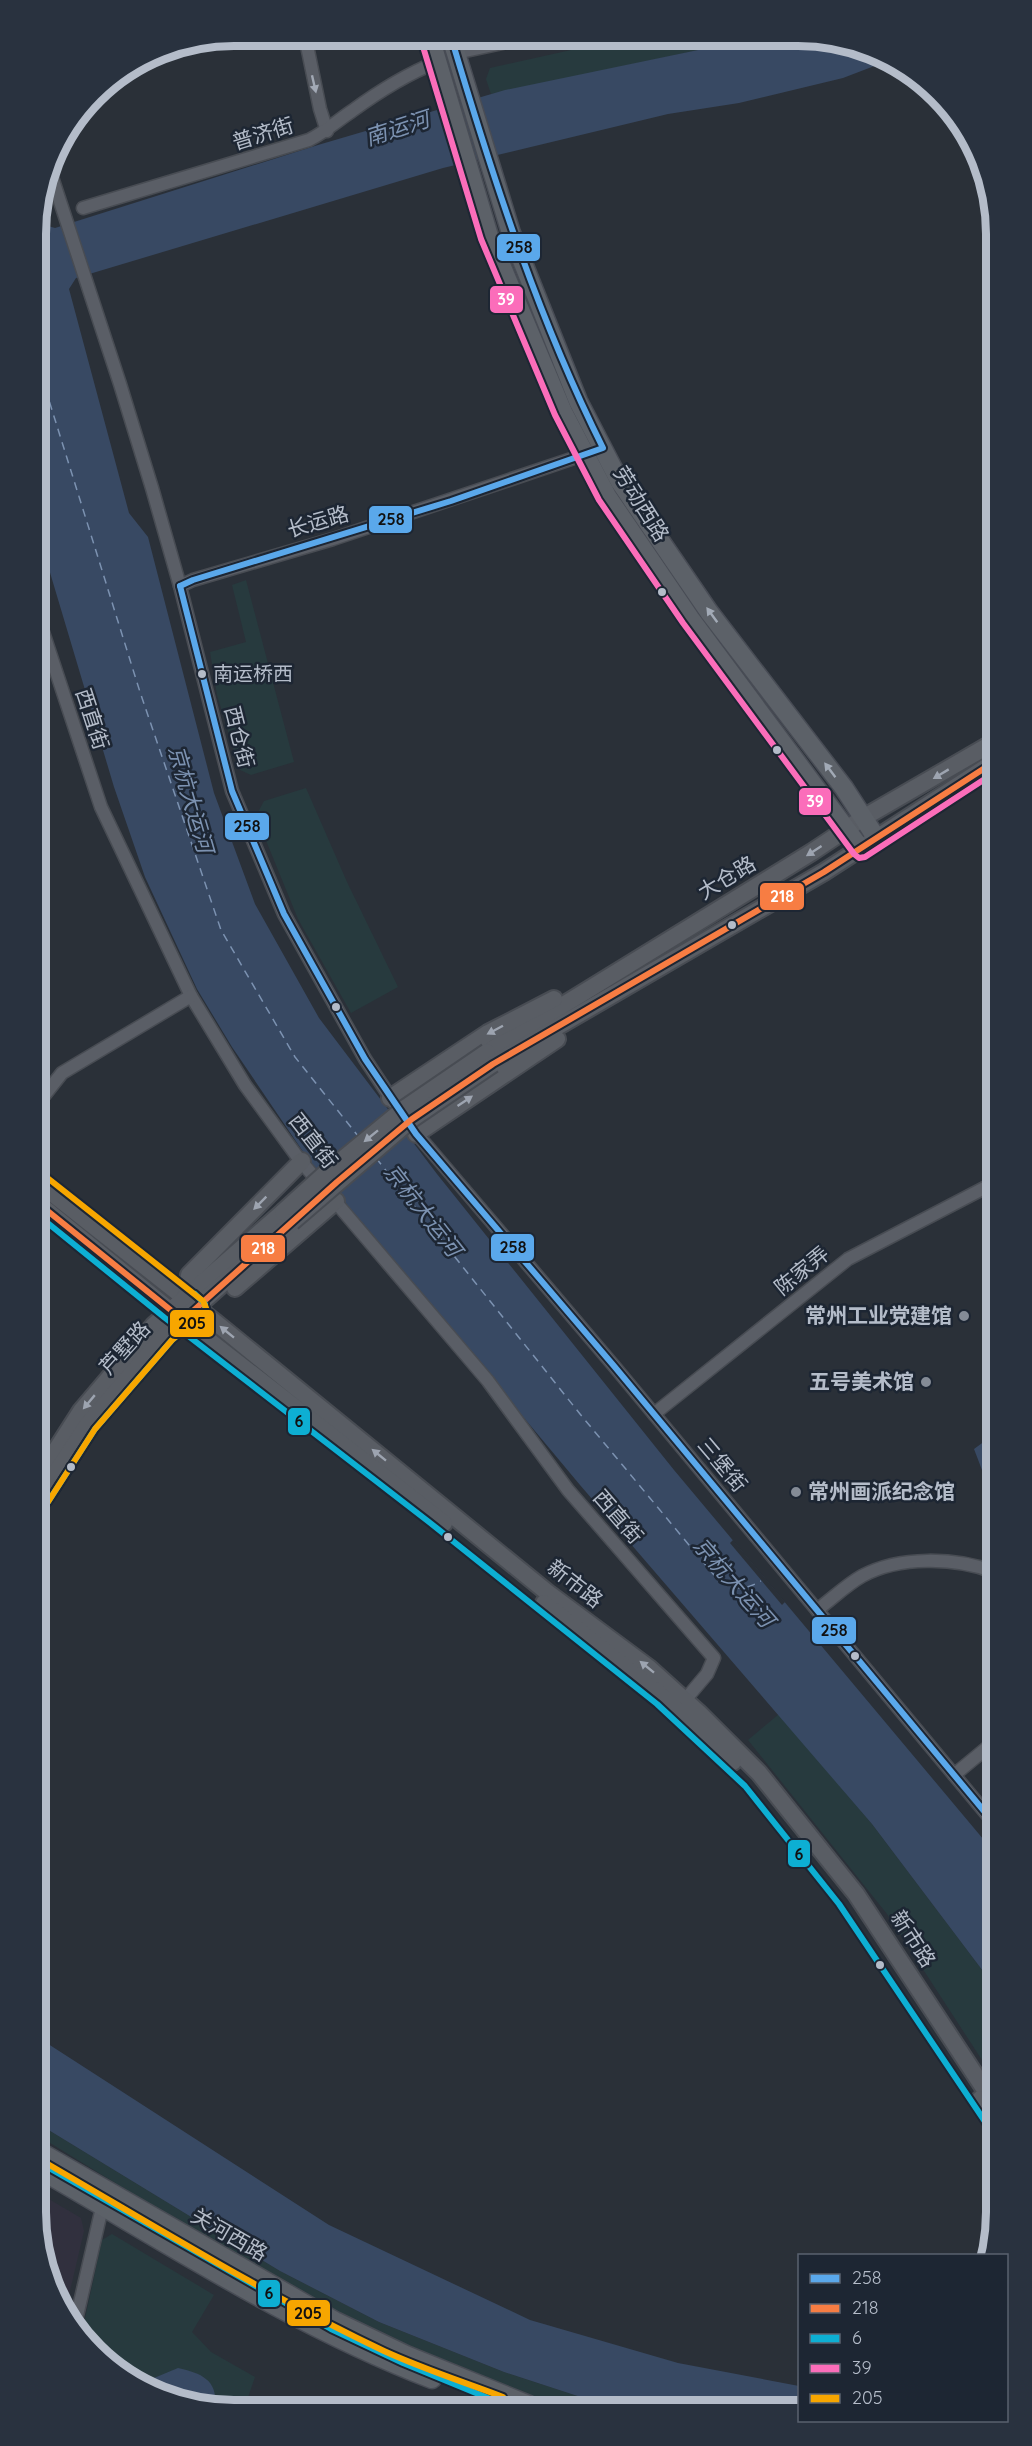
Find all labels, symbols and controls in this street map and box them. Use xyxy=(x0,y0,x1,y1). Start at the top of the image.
one-way arrow xyxy=(310,75,320,93)
water label: 南运河 xyxy=(361,103,437,152)
street label: 普济街 xyxy=(229,111,297,155)
line badge: 258 xyxy=(496,233,541,262)
text: 258 xyxy=(505,237,533,257)
line badge: 39 xyxy=(489,285,524,314)
text: 39 xyxy=(497,289,515,309)
street label: 劳动西路 xyxy=(609,461,675,546)
street label: 长运路 xyxy=(284,500,352,542)
line badge: 258 xyxy=(368,505,413,534)
text: 258 xyxy=(377,509,405,529)
unlabelled marker xyxy=(656,586,668,598)
one-way arrow xyxy=(706,608,718,623)
place label: 南运桥西 xyxy=(213,661,293,686)
marker: 南运桥西 xyxy=(196,668,208,680)
street label: 西直街 xyxy=(71,685,115,753)
street label: 西仓街 xyxy=(220,703,260,770)
water label: 京杭大运河 xyxy=(162,742,221,860)
unlabelled marker xyxy=(771,744,783,756)
one-way arrow xyxy=(824,763,836,779)
one-way arrow xyxy=(933,768,949,779)
line badge: 39 xyxy=(798,787,832,816)
text: 39 xyxy=(806,791,824,811)
line badge: 258 xyxy=(224,812,270,841)
text: 258 xyxy=(233,816,261,836)
one-way arrow xyxy=(807,845,823,857)
street label: 大仓路 xyxy=(693,850,760,905)
line badge: 218 xyxy=(759,882,805,911)
text: 218 xyxy=(770,886,794,906)
unlabelled marker xyxy=(726,919,738,931)
unlabelled marker xyxy=(330,1001,342,1013)
one-way arrow xyxy=(486,1025,503,1035)
one-way arrow xyxy=(457,1096,473,1107)
street label: 西直街 xyxy=(284,1108,343,1173)
one-way arrow xyxy=(363,1129,379,1142)
water label: 京杭大运河 xyxy=(378,1158,470,1265)
one-way arrow xyxy=(254,1195,268,1209)
line badge: 258 xyxy=(490,1233,535,1262)
line badge: 218 xyxy=(240,1234,286,1263)
text: 258 xyxy=(499,1237,527,1257)
text: 218 xyxy=(251,1238,275,1258)
street label: 陈家弄 xyxy=(769,1240,834,1300)
place label: 常州工业党建馆 xyxy=(805,1302,952,1328)
line badge: 205 xyxy=(169,1309,215,1338)
marker: 常州工业党建馆 xyxy=(957,1309,971,1323)
text: 205 xyxy=(178,1313,206,1333)
street label: 芦墅路 xyxy=(94,1315,155,1379)
one-way arrow xyxy=(219,1325,235,1338)
place label: 五号美术馆 xyxy=(809,1368,914,1394)
marker: 五号美术馆 xyxy=(919,1375,933,1389)
one-way arrow xyxy=(82,1394,95,1410)
line badge: 6 xyxy=(287,1407,311,1436)
text: 6 xyxy=(295,1411,304,1431)
street label: 三堡街 xyxy=(693,1432,753,1497)
one-way arrow xyxy=(371,1449,386,1461)
unlabelled marker xyxy=(65,1461,77,1473)
place label: 常州画派纪念馆 xyxy=(808,1478,955,1504)
street label: 西直街 xyxy=(588,1484,649,1549)
marker: 常州画派纪念馆 xyxy=(789,1485,803,1499)
unlabelled marker xyxy=(442,1531,454,1543)
water label: 京杭大运河 xyxy=(687,1531,783,1636)
street label: 新市路 xyxy=(543,1554,608,1613)
line badge: 258 xyxy=(811,1616,857,1645)
text: 258 xyxy=(820,1620,848,1640)
unlabelled marker xyxy=(849,1650,861,1662)
one-way arrow xyxy=(639,1661,654,1674)
line badge: 6 xyxy=(787,1839,811,1868)
text: 6 xyxy=(795,1844,804,1864)
street label: 新市路 xyxy=(886,1905,942,1972)
unlabelled marker xyxy=(874,1959,886,1971)
street label: 关河西路 xyxy=(187,2202,272,2266)
legend xyxy=(798,2254,1008,2422)
text: 258 xyxy=(852,2266,882,2289)
line badge: 6 xyxy=(257,2279,281,2308)
text: 6 xyxy=(265,2283,274,2303)
text: 218 xyxy=(852,2296,878,2319)
line badge: 205 xyxy=(286,2299,331,2327)
text: 205 xyxy=(294,2303,322,2323)
text: 6 xyxy=(852,2326,862,2349)
text: 39 xyxy=(852,2356,871,2379)
text: 205 xyxy=(852,2386,883,2409)

